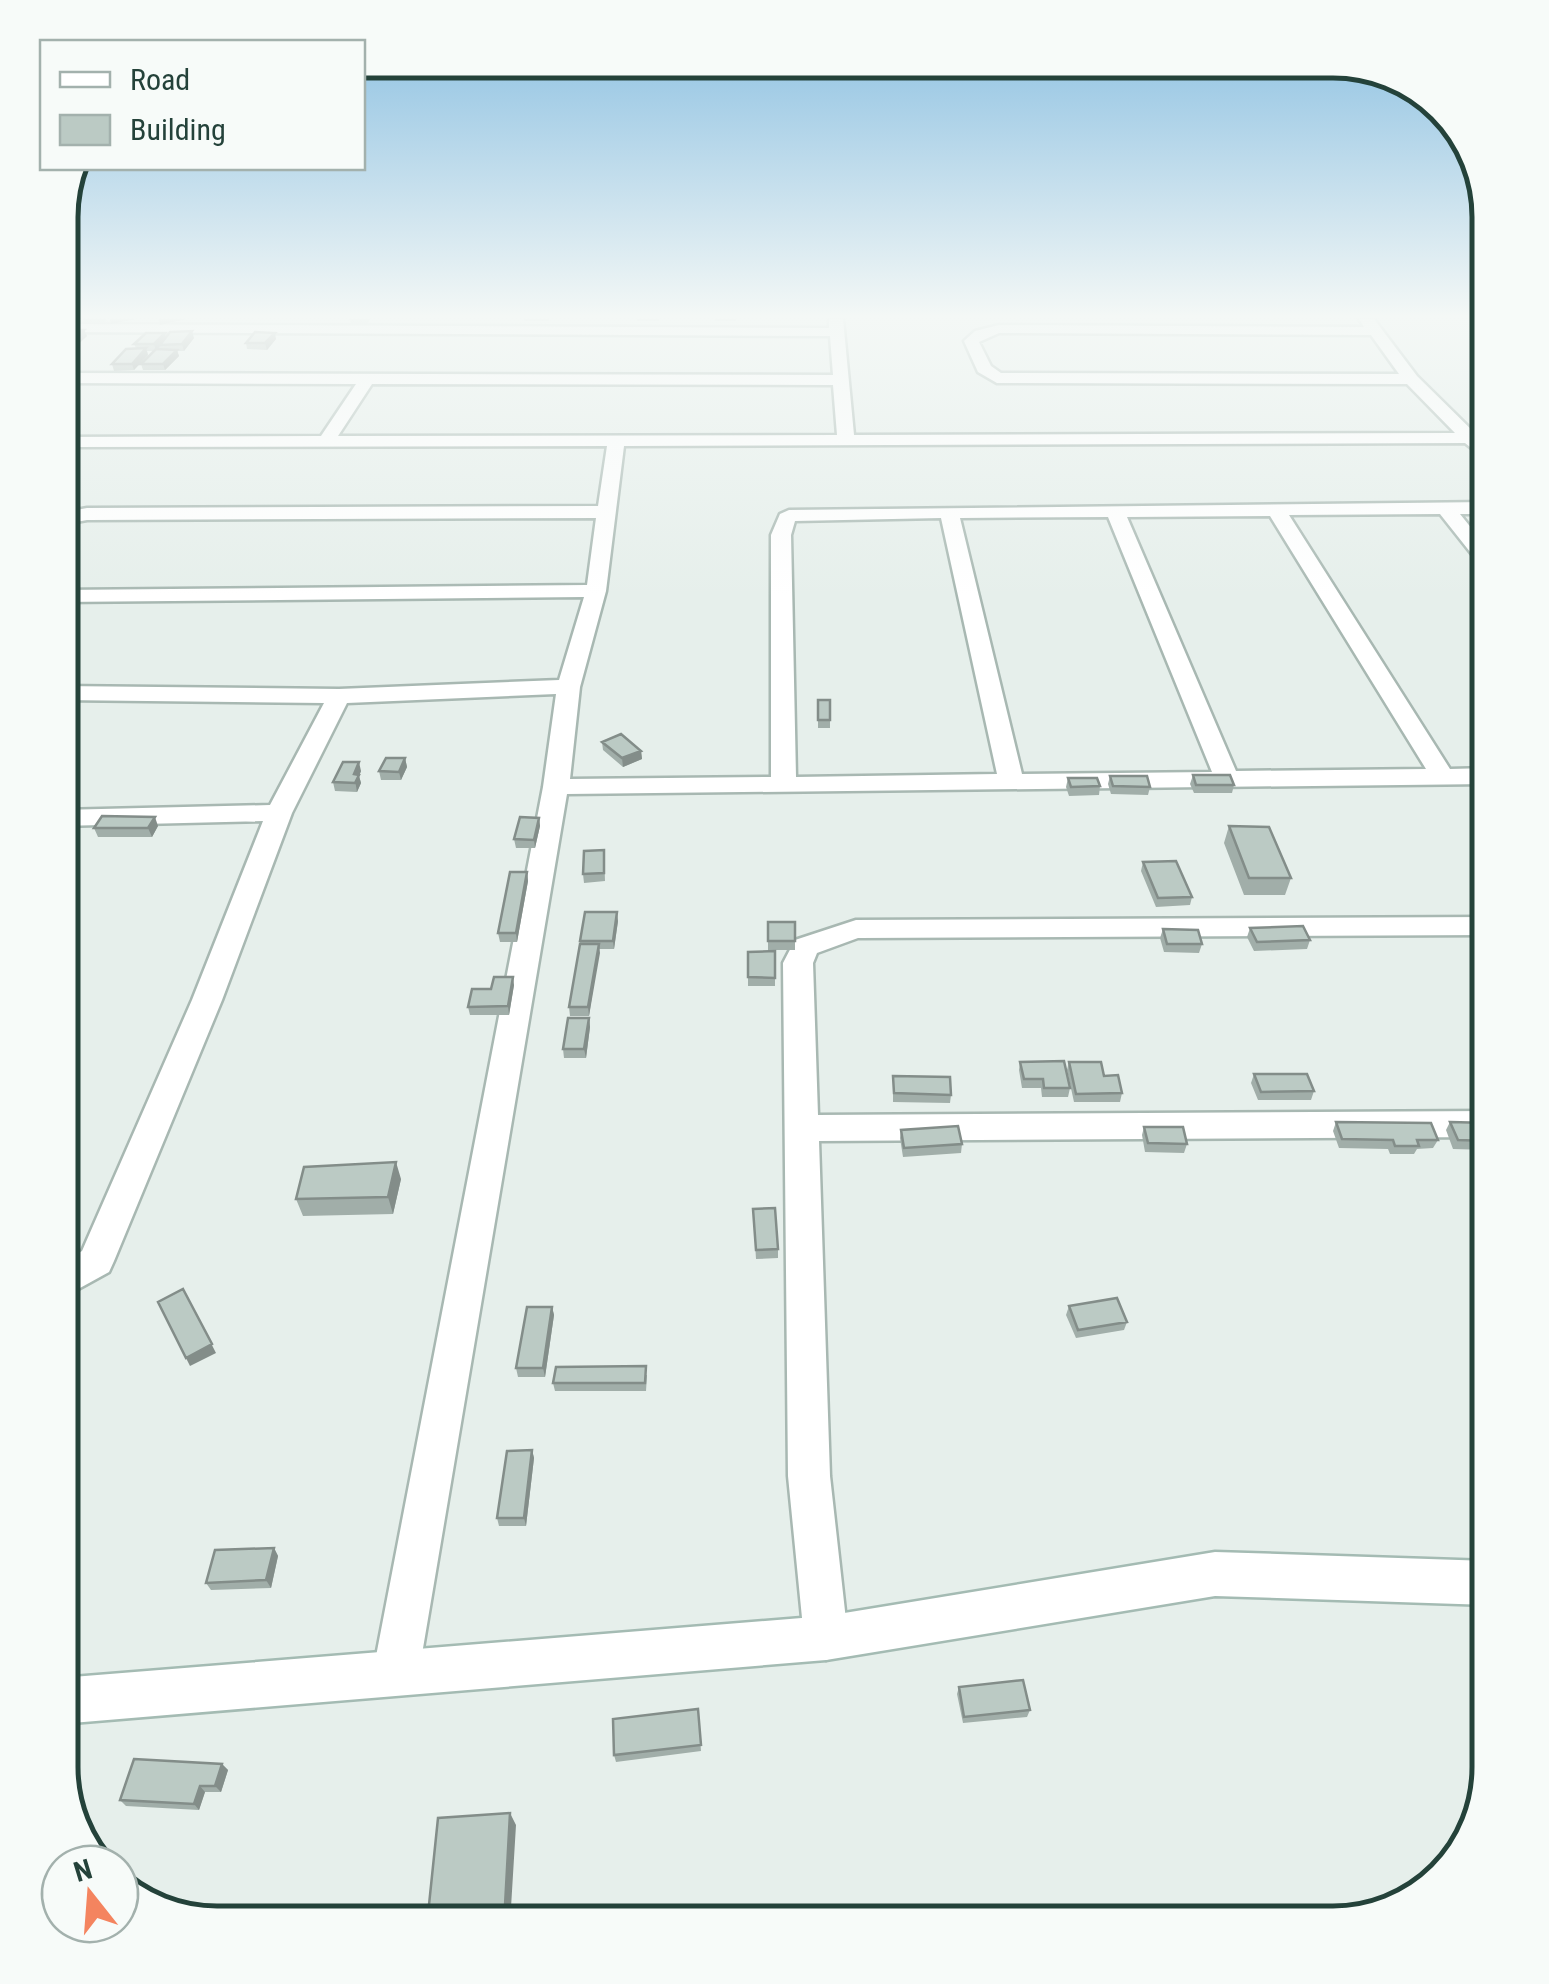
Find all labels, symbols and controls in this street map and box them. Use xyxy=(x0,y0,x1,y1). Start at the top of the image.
legend xyxy=(40,40,365,170)
text: Road xyxy=(130,62,190,97)
text: Building xyxy=(130,112,226,147)
north arrow xyxy=(40,1844,140,1944)
text: N xyxy=(70,1852,96,1889)

